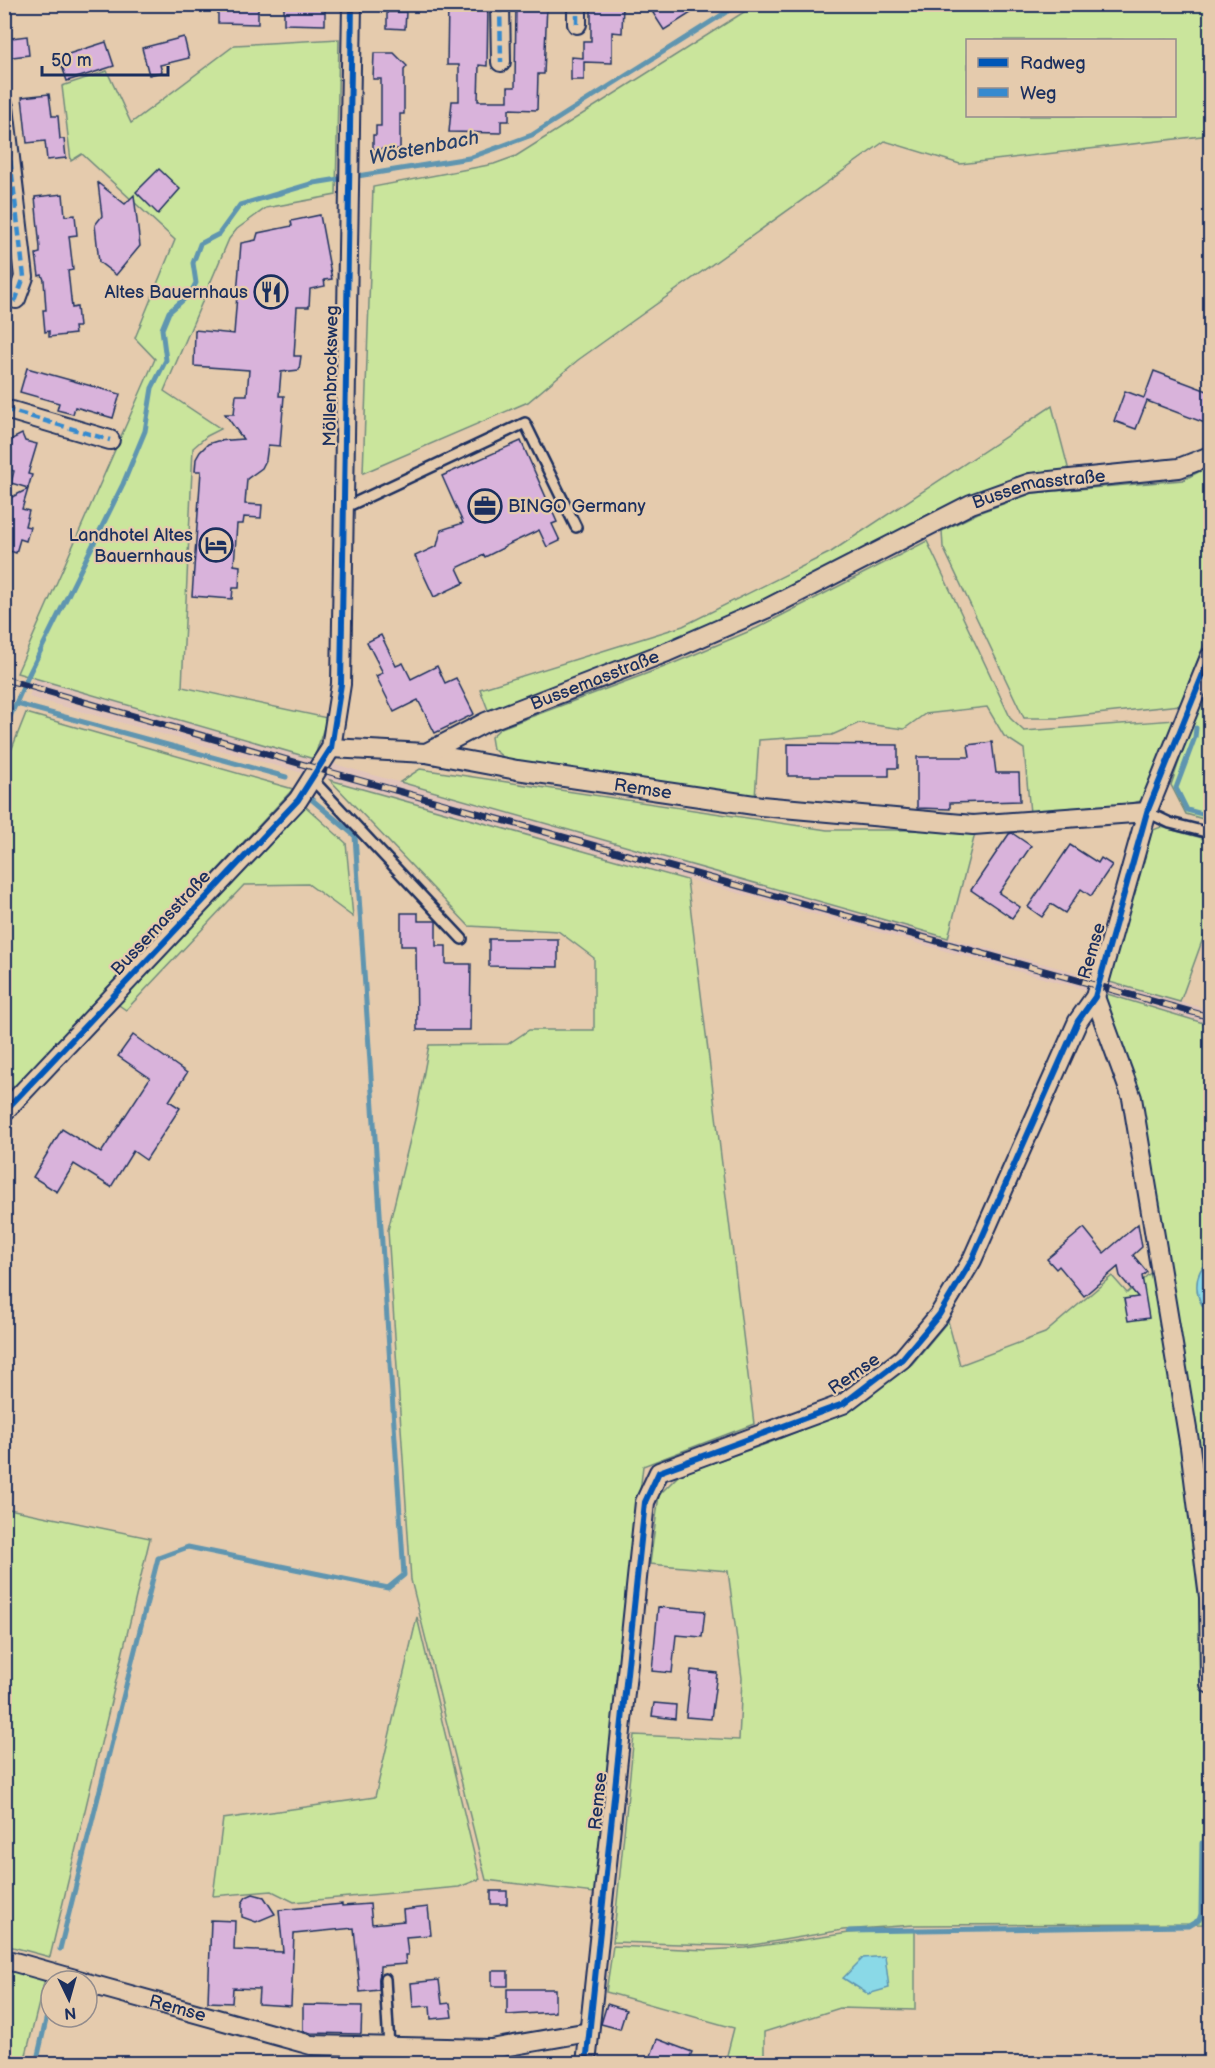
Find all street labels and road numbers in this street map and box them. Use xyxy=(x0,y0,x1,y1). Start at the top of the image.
street label: Möllenbrocksweg xyxy=(319,305,343,447)
street label: Bussemasstraße xyxy=(969,465,1107,513)
street label: Bussemasstraße xyxy=(527,645,662,714)
street label: Remse xyxy=(613,774,673,803)
street label: Bussemasstraße xyxy=(107,866,215,980)
street label: Remse xyxy=(1074,920,1110,982)
street label: Remse xyxy=(824,1349,884,1399)
street label: Remse xyxy=(585,1771,612,1831)
street label: Remse xyxy=(147,1990,209,2026)

